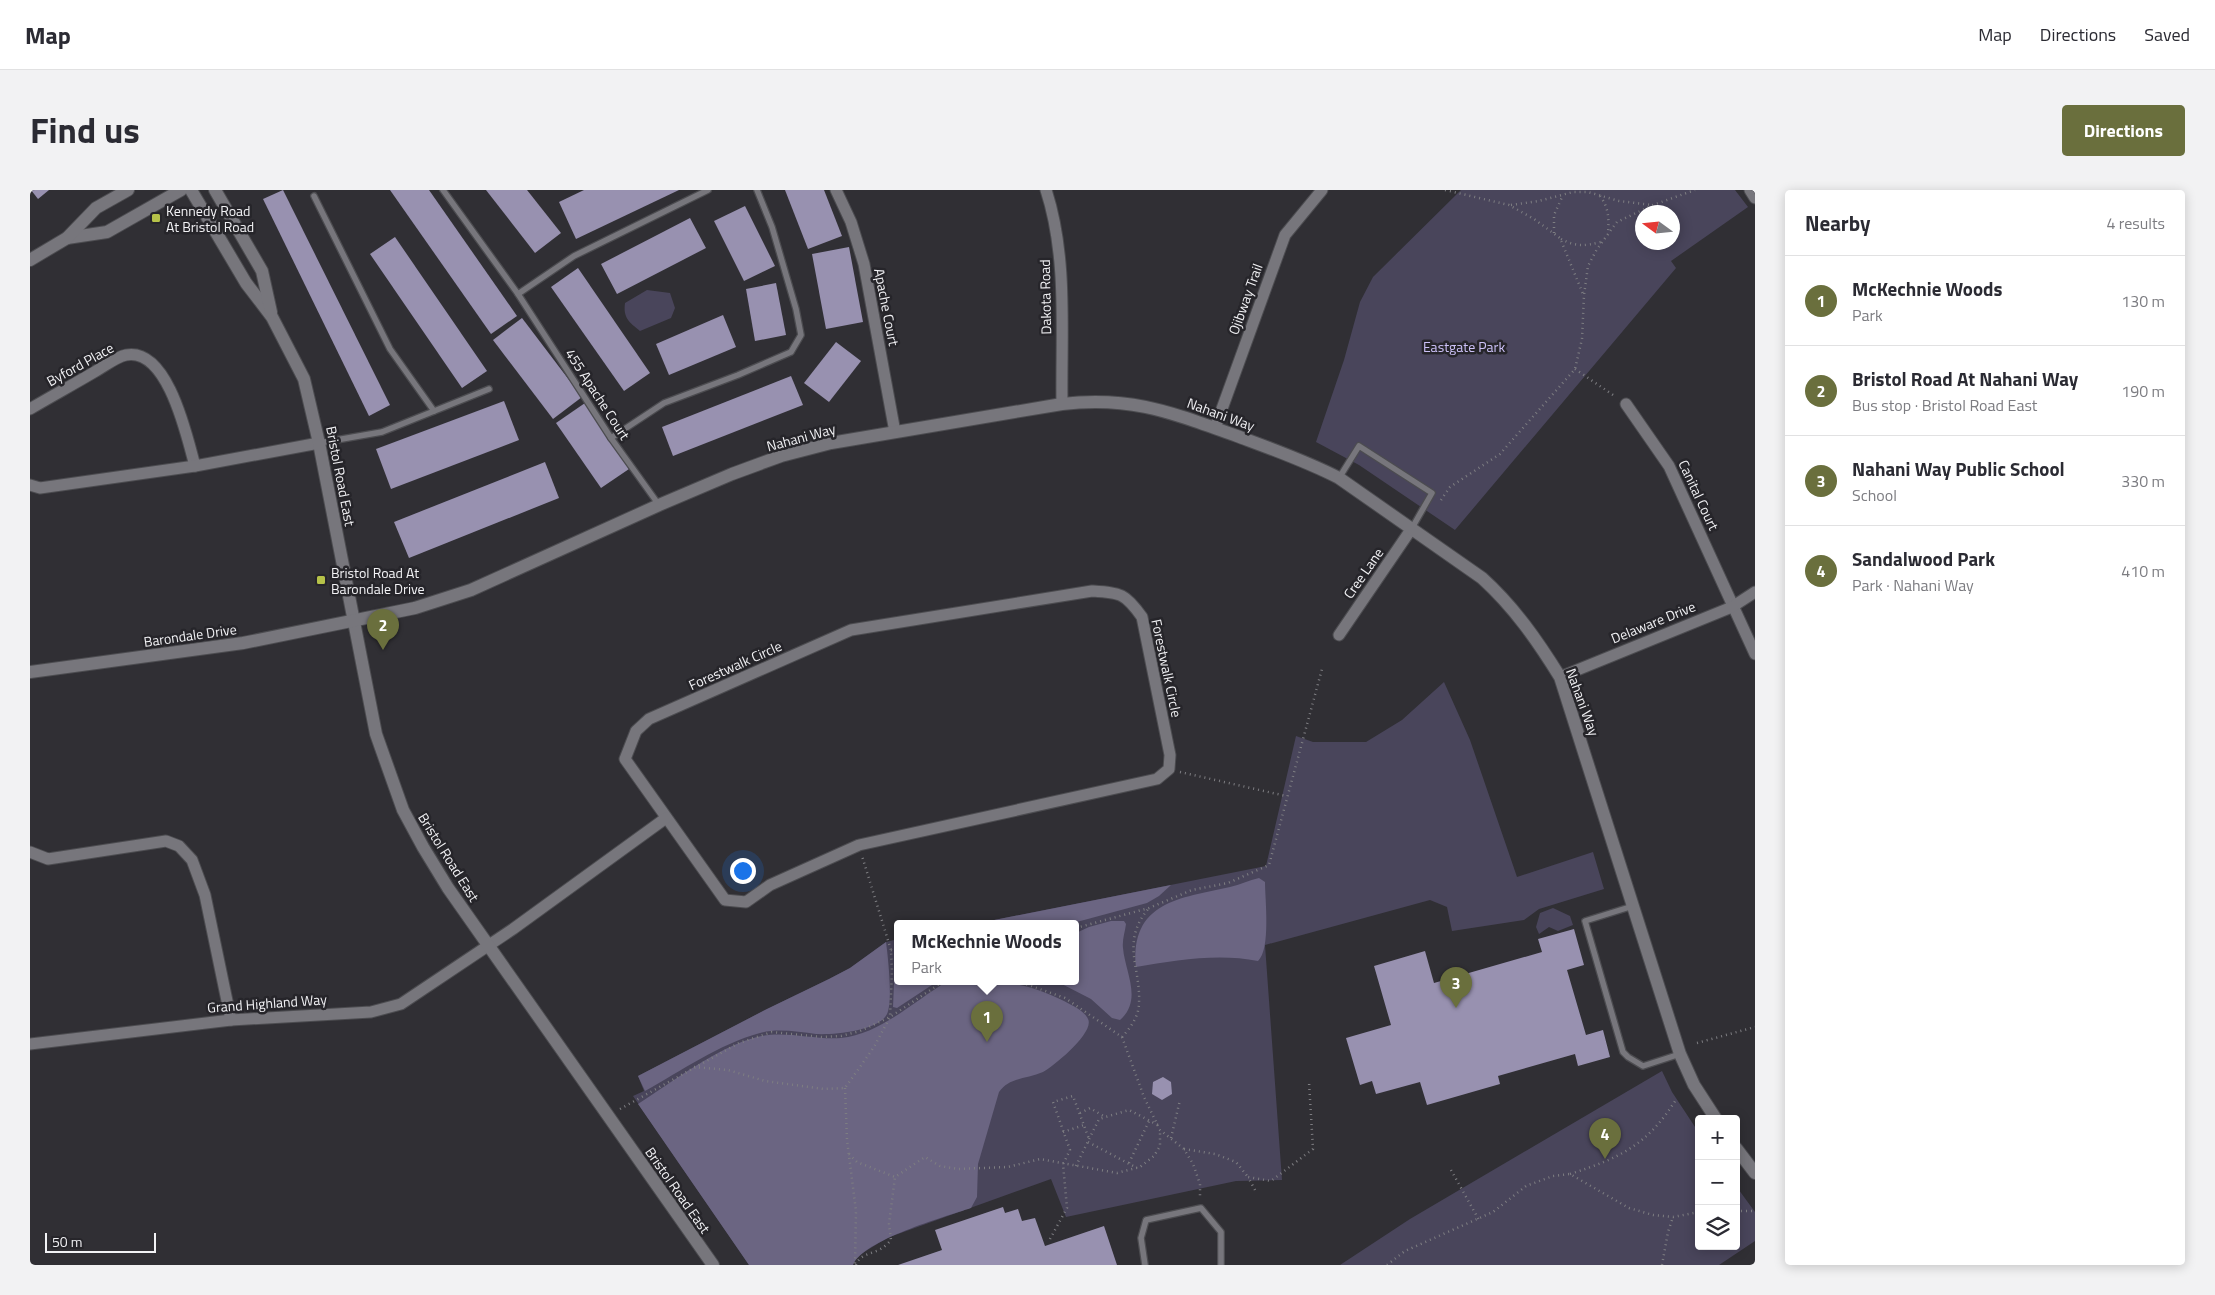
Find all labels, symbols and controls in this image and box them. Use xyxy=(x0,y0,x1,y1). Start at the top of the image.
text: Map xyxy=(25,17,71,53)
text: Map xyxy=(1978,21,2012,48)
text: Directions xyxy=(2040,21,2116,48)
text: Saved xyxy=(2144,21,2190,48)
text: Find us xyxy=(30,103,140,157)
button: Directions xyxy=(2062,105,2185,156)
place label: Kennedy Road At Bristol Road xyxy=(166,200,254,237)
north arrow xyxy=(1635,205,1680,250)
text: Nearby xyxy=(1805,207,1870,239)
text: 4 results xyxy=(2106,211,2165,235)
marker: Kennedy Road At Bristol Road xyxy=(150,212,162,224)
street label: Dakota Road xyxy=(1034,259,1056,335)
street label: Ojibway Trail xyxy=(1222,260,1268,338)
street label: Apache Court xyxy=(869,266,905,348)
text: McKechnie Woods xyxy=(1852,274,2002,303)
text: 1 xyxy=(1817,289,1825,313)
text: 130 m xyxy=(2121,289,2165,313)
text: Park xyxy=(1852,303,1883,327)
park label: Eastgate Park xyxy=(1423,336,1505,357)
street label: Byford Place xyxy=(43,337,117,391)
street label: 455 Apache Court xyxy=(561,344,635,444)
text: Bristol Road At Nahani Way xyxy=(1852,364,2078,393)
text: 2 xyxy=(1817,379,1825,403)
text: 190 m xyxy=(2121,379,2165,403)
street label: Nahani Way xyxy=(1184,392,1258,436)
text: Bus stop · Bristol Road East xyxy=(1852,393,2037,417)
street label: Nahani Way xyxy=(764,418,838,456)
street label: Bristol Road East xyxy=(321,424,361,528)
text: Nahani Way Public School xyxy=(1852,454,2065,483)
street label: Canital Court xyxy=(1674,456,1725,534)
text: 3 xyxy=(1817,469,1825,493)
text: 330 m xyxy=(2121,469,2165,493)
text: School xyxy=(1852,483,1897,507)
street label: Cree Lane xyxy=(1338,543,1388,603)
text: Sandalwood Park xyxy=(1852,544,1995,573)
text: 4 xyxy=(1817,559,1825,583)
text: 410 m xyxy=(2121,559,2165,583)
place label: Bristol Road At Barondale Drive xyxy=(331,562,425,599)
text: Park · Nahani Way xyxy=(1852,573,1974,597)
marker: Bristol Road At Barondale Drive xyxy=(315,574,327,586)
street label: Delaware Drive xyxy=(1608,596,1698,648)
pin: 2 xyxy=(367,609,399,650)
street label: Forestwalk Circle xyxy=(1146,617,1188,719)
street label: Barondale Drive xyxy=(142,618,238,652)
street label: Forestwalk Circle xyxy=(685,635,785,695)
street label: Nahani Way xyxy=(1561,665,1605,739)
street label: Bristol Road East xyxy=(413,809,485,906)
your location xyxy=(730,858,756,884)
popup xyxy=(894,920,1079,985)
text: McKechnie Woods xyxy=(911,926,1062,955)
text: Park xyxy=(911,955,942,979)
pin: 3 xyxy=(1440,967,1472,1008)
street label: Grand Highland Way xyxy=(206,988,328,1018)
pin: 1 xyxy=(971,1001,1003,1042)
map controls xyxy=(1695,1115,1740,1250)
button: + xyxy=(1695,1115,1740,1160)
pin: 4 xyxy=(1589,1118,1621,1159)
street label: Bristol Road East xyxy=(640,1143,716,1238)
button: − xyxy=(1695,1160,1740,1205)
button: layers xyxy=(1695,1205,1740,1250)
scale bar xyxy=(45,1230,156,1253)
text: 50 m xyxy=(52,1231,82,1252)

